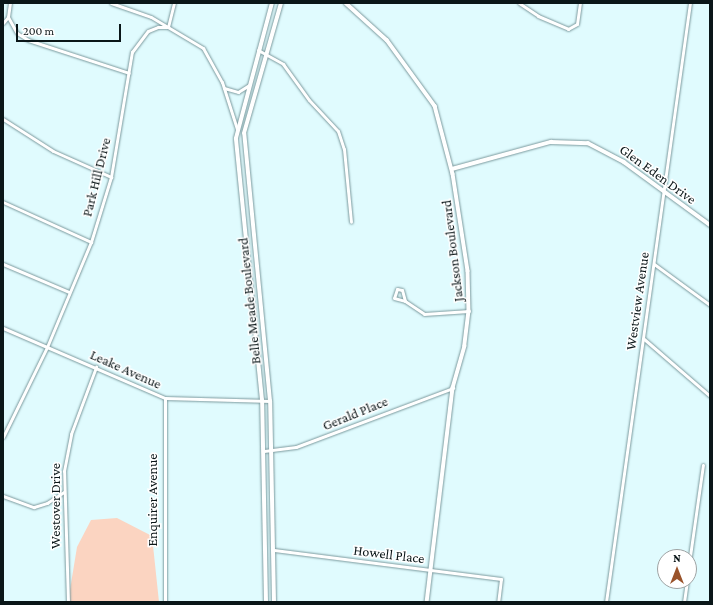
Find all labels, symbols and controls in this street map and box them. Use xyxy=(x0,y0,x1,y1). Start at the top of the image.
scale bar xyxy=(18,16,123,42)
text: 200 m xyxy=(23,24,54,38)
street label: Park Hill Drive xyxy=(78,136,114,218)
street label: Glen Eden Drive xyxy=(616,141,700,207)
street label: Jackson Boulevard xyxy=(437,199,467,303)
street label: Belle Meade Boulevard xyxy=(234,237,264,365)
street label: Westview Avenue xyxy=(622,251,652,351)
street label: Leake Avenue xyxy=(88,346,164,392)
street label: Gerald Place xyxy=(320,392,390,434)
street label: Enquirer Avenue xyxy=(144,453,160,547)
street label: Westover Drive xyxy=(47,463,63,549)
street label: Howell Place xyxy=(352,541,426,567)
north arrow xyxy=(657,549,697,589)
text: N xyxy=(673,552,681,564)

